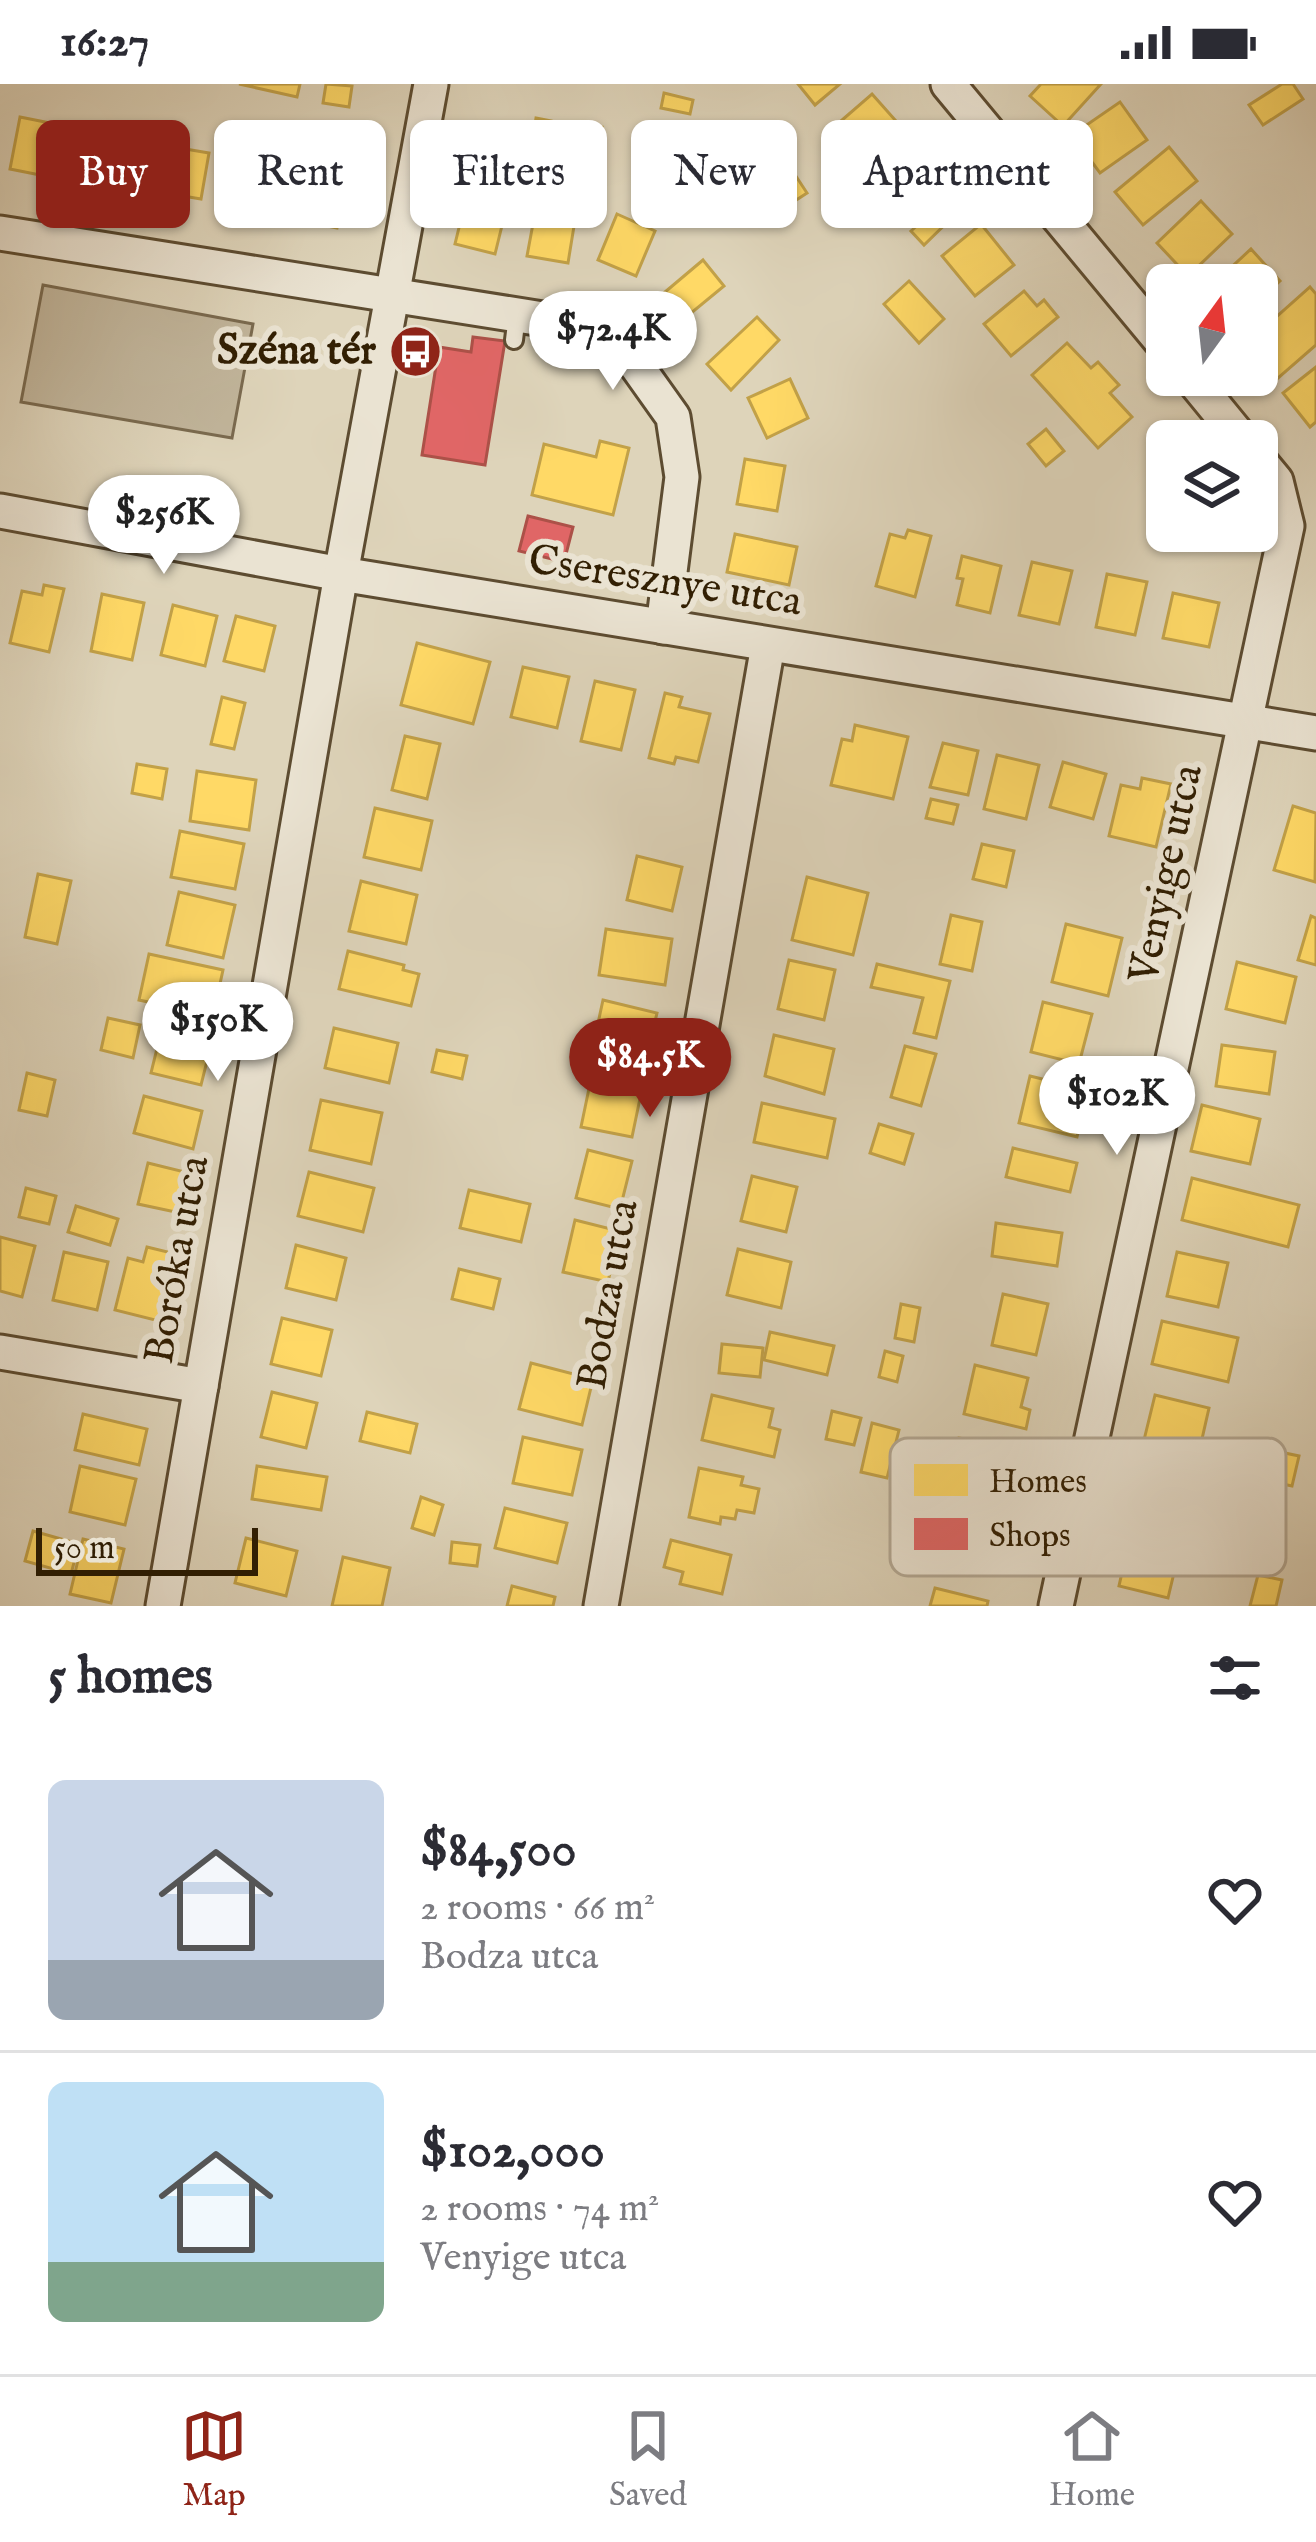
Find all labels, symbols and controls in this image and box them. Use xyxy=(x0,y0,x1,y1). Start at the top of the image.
text: 16:27 xyxy=(60,14,149,71)
chip: Buy xyxy=(36,120,190,228)
chip: Rent xyxy=(214,120,386,228)
chip: Filters xyxy=(410,120,607,228)
chip: New xyxy=(631,120,797,228)
chip: Apartment xyxy=(821,120,1093,228)
north arrow xyxy=(1146,264,1278,396)
map controls xyxy=(1146,264,1278,552)
pin: $72.4K xyxy=(515,291,711,393)
text: $72.4K xyxy=(556,305,670,354)
bus stop icon: Széna tér xyxy=(387,323,443,379)
place label: Széna tér xyxy=(217,325,377,378)
button: layers xyxy=(1146,420,1278,552)
pin: $256K xyxy=(80,475,248,577)
text: $256K xyxy=(115,489,213,538)
street label: Cseresznye utca xyxy=(525,534,806,630)
street label: Venyige utca xyxy=(1118,759,1216,989)
pin: $150K xyxy=(134,982,302,1084)
text: $150K xyxy=(169,996,267,1045)
pin: $84.5K xyxy=(552,1018,748,1120)
text: $84.5K xyxy=(596,1032,704,1081)
pin: $102K xyxy=(1033,1056,1201,1158)
text: $102K xyxy=(1066,1070,1168,1119)
street label: Boróka utca xyxy=(134,1151,223,1368)
street label: Bodza utca xyxy=(566,1195,652,1394)
legend xyxy=(890,1438,1286,1576)
text: Homes xyxy=(989,1462,1087,1504)
text: Shops xyxy=(989,1516,1071,1558)
scale bar xyxy=(36,1522,258,1575)
text: 50 m xyxy=(54,1528,115,1570)
icon: filters xyxy=(1202,1645,1268,1711)
text: 5 homes xyxy=(48,1646,213,1711)
text: $84,500 xyxy=(420,1819,577,1884)
icon: home xyxy=(144,1828,288,1972)
icon: heart xyxy=(1202,1867,1268,1933)
text: 2 rooms · 66 m² xyxy=(420,1884,655,1933)
text: Bodza utca xyxy=(420,1933,598,1982)
text: $102,000 xyxy=(420,2120,605,2185)
icon: home xyxy=(144,2130,288,2274)
icon: heart xyxy=(1202,2169,1268,2235)
text: 2 rooms · 74 m² xyxy=(420,2185,659,2234)
text: Venyige utca xyxy=(420,2234,626,2283)
tab: Map xyxy=(181,2403,247,2517)
tab: Saved xyxy=(609,2403,687,2517)
tab: Home xyxy=(1049,2403,1135,2517)

